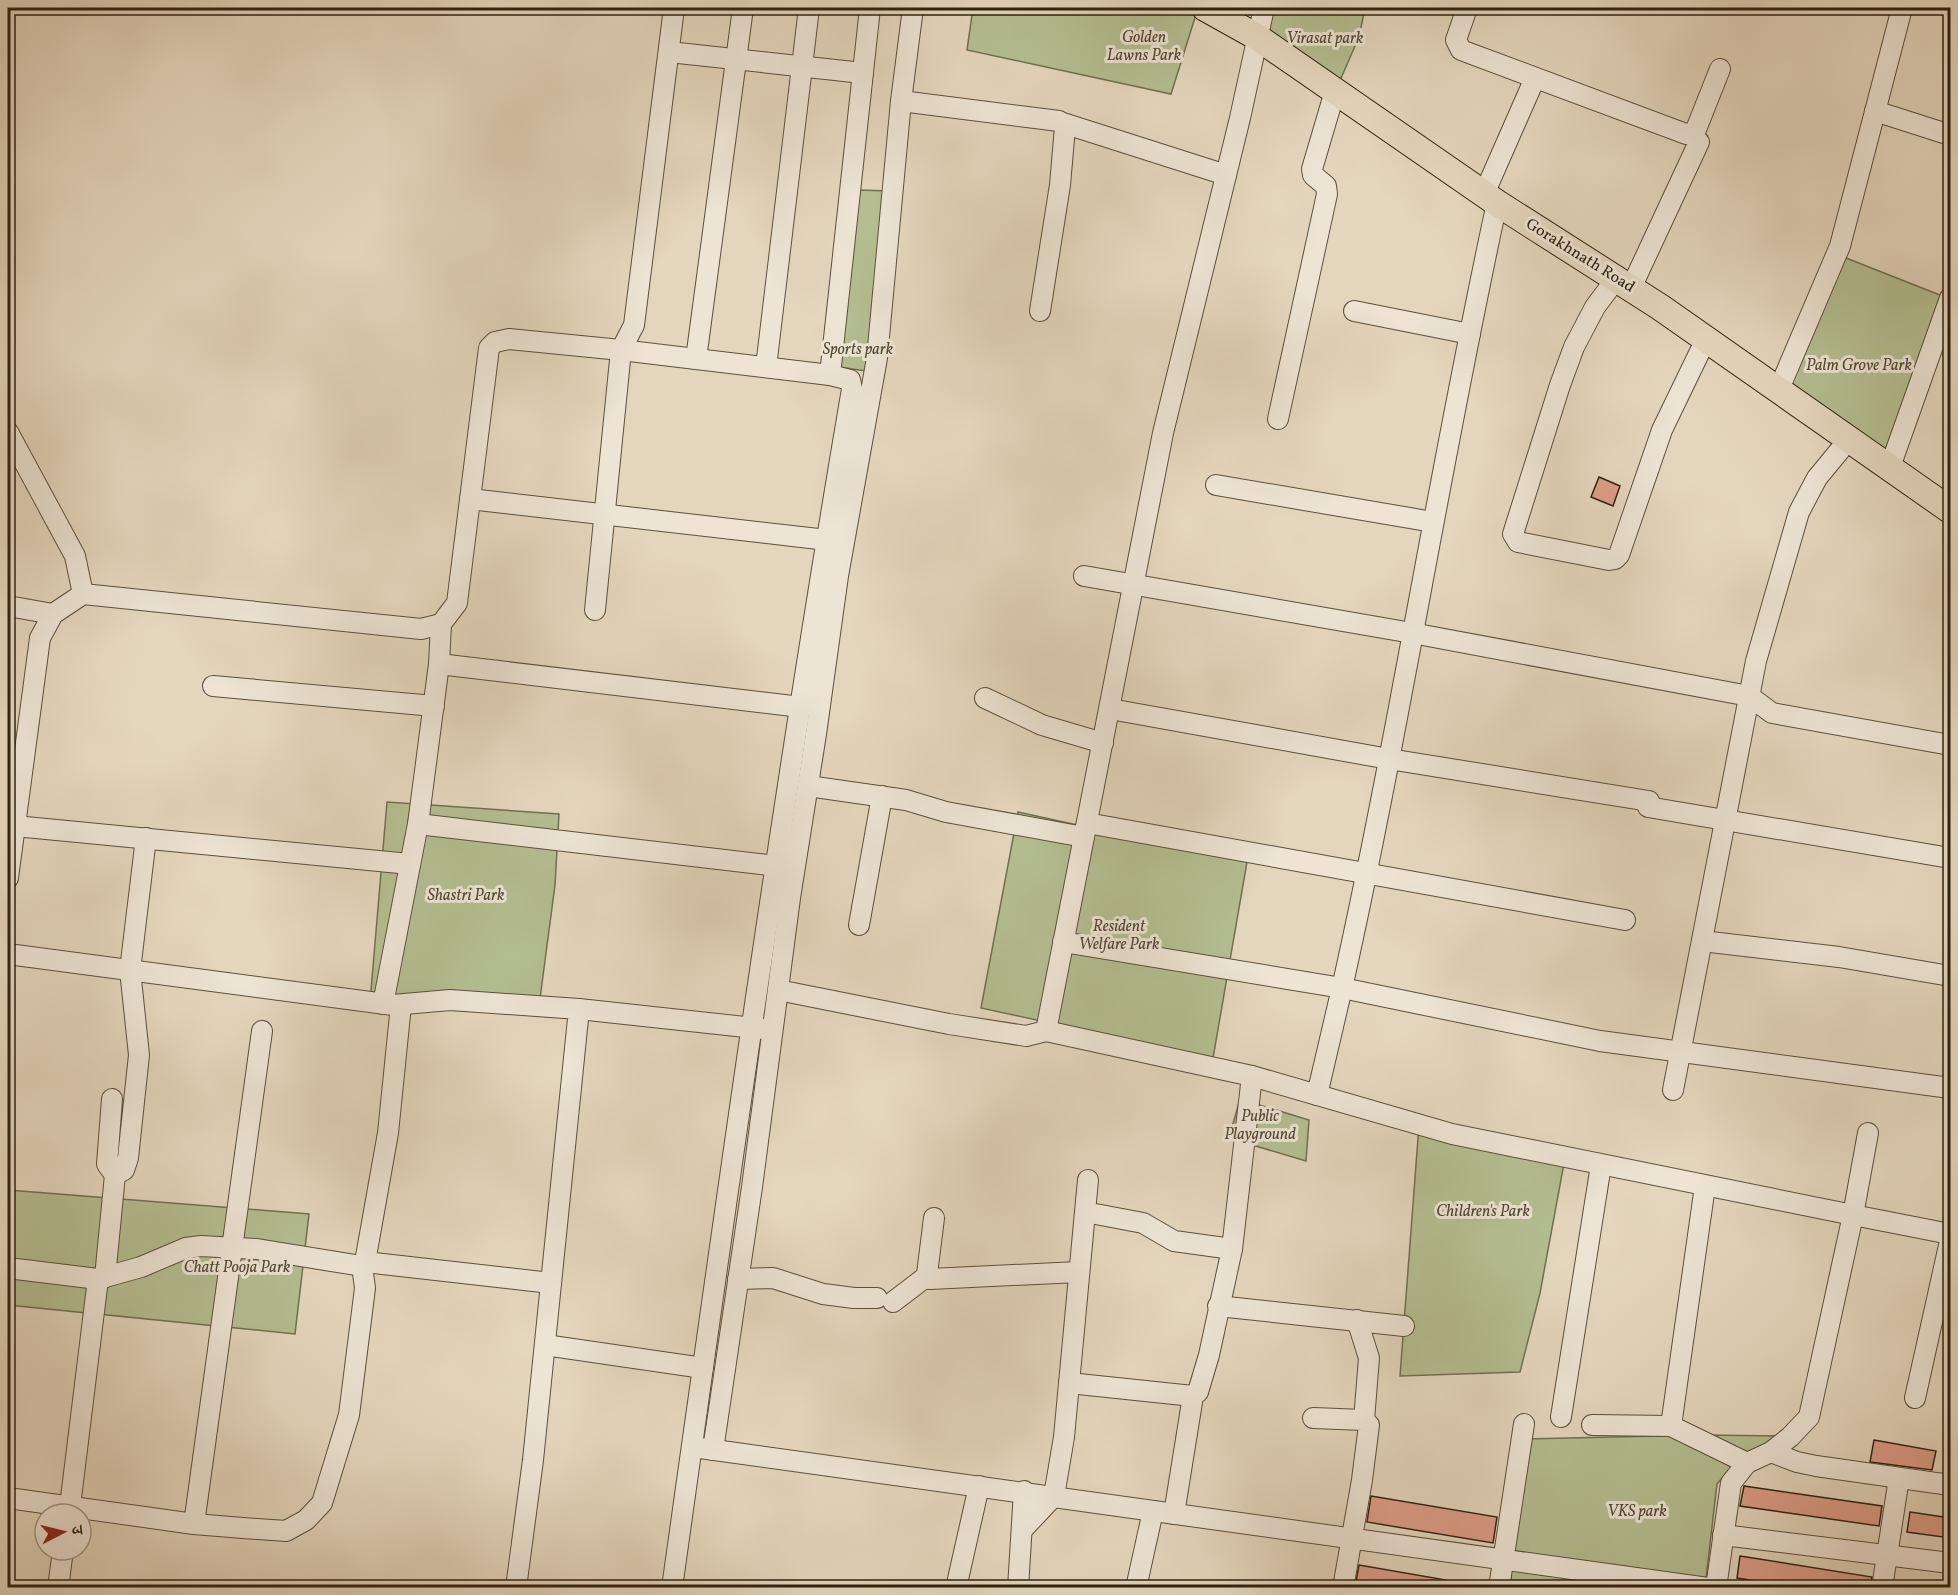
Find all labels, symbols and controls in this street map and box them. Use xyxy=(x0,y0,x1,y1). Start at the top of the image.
park label: Golden Lawns Park xyxy=(1107,27,1182,67)
park label: Virasat park xyxy=(1287,28,1364,50)
street label: Gorakhnath Road xyxy=(1521,214,1639,298)
park label: Sports park xyxy=(823,339,894,361)
park label: Palm Grove Park xyxy=(1806,355,1913,377)
park label: Shastri Park xyxy=(428,885,505,907)
park label: Resident Welfare Park xyxy=(1079,916,1160,956)
park label: Public Playground xyxy=(1224,1106,1296,1146)
park label: Children's Park xyxy=(1436,1201,1530,1223)
park label: Chatt Pooja Park xyxy=(184,1257,291,1279)
park label: VKS park xyxy=(1607,1501,1667,1523)
north arrow xyxy=(33,1502,93,1562)
text: उ xyxy=(64,1524,88,1538)

